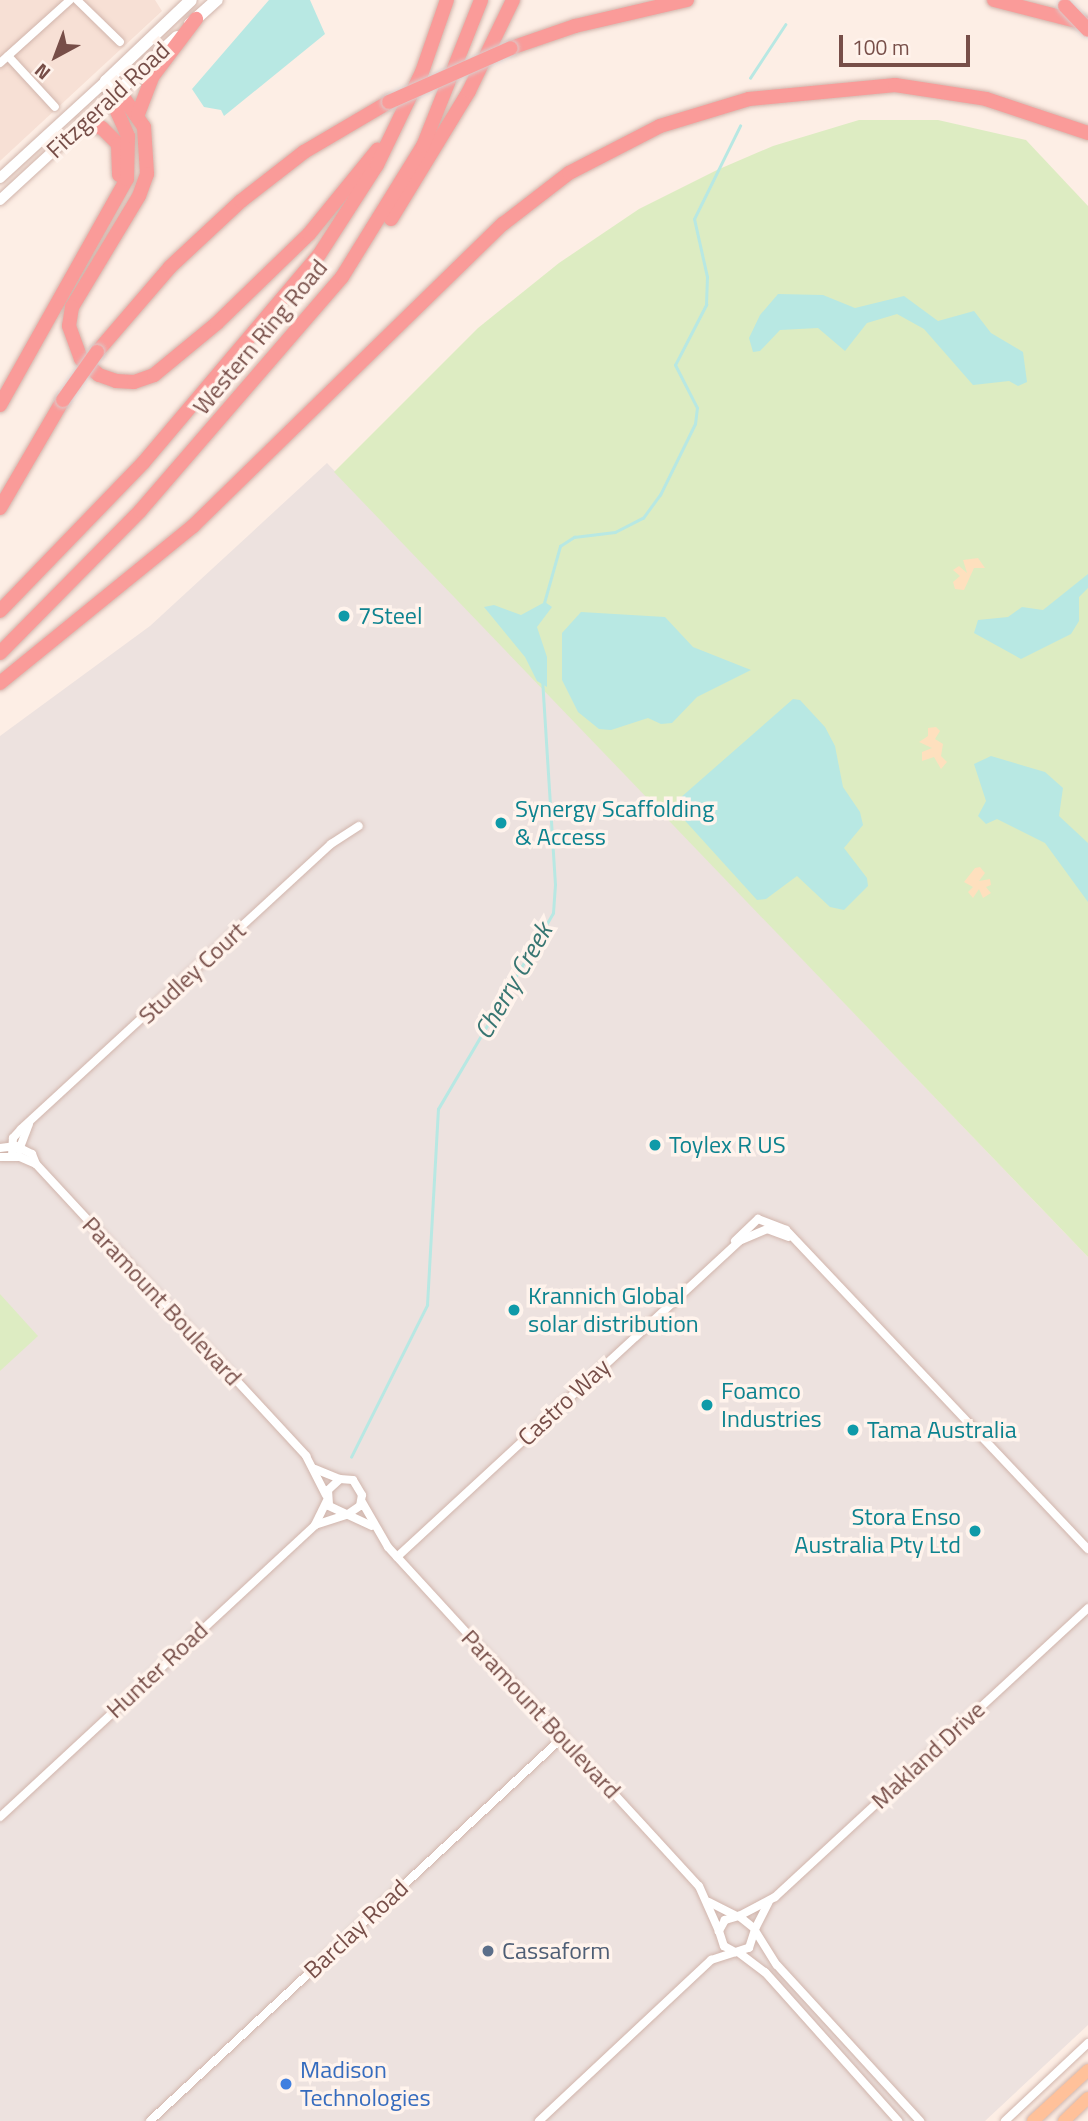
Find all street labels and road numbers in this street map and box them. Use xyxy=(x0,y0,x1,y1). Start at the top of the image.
street label: Fitzgerald Road xyxy=(41,36,175,164)
street label: Western Ring Road xyxy=(187,254,333,420)
street label: Studley Court xyxy=(132,916,252,1030)
street label: Paramount Boulevard xyxy=(76,1211,248,1391)
street label: Castro Way xyxy=(512,1352,616,1452)
street label: Hunter Road xyxy=(100,1616,214,1724)
street label: Paramount Boulevard xyxy=(455,1624,627,1804)
street label: Makland Drive xyxy=(865,1695,991,1815)
street label: Barclay Road xyxy=(298,1874,414,1984)

